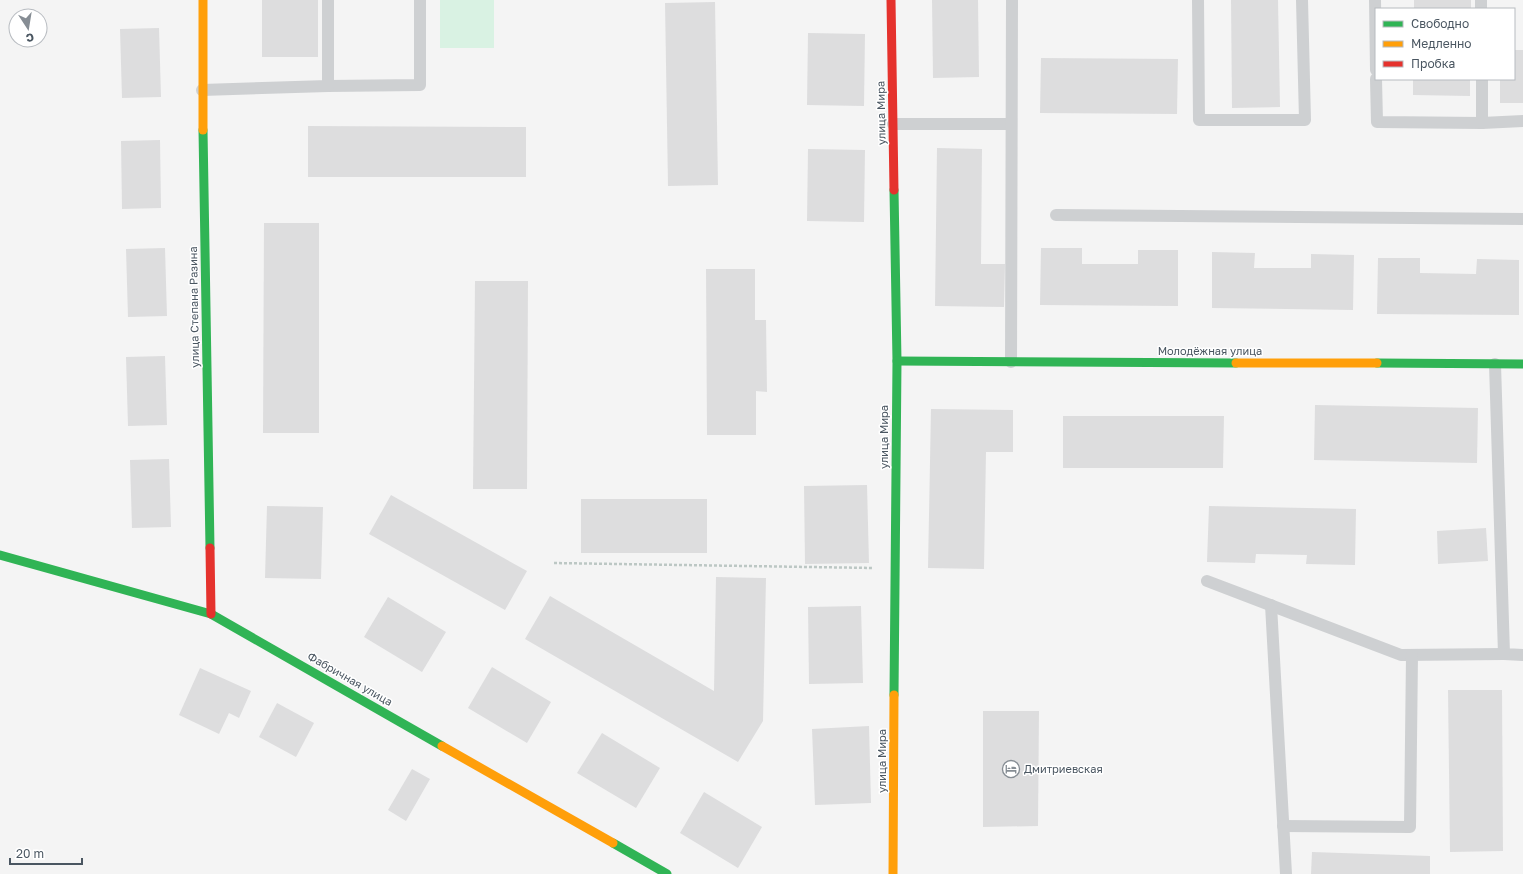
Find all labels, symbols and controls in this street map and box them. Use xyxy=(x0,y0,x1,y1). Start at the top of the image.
north arrow xyxy=(8,8,48,48)
legend xyxy=(1375,8,1515,80)
text: Свободно xyxy=(1411,16,1469,31)
text: С xyxy=(25,31,35,45)
text: Медленно xyxy=(1411,36,1471,51)
text: Пробка xyxy=(1411,56,1455,71)
street label: улица Мира xyxy=(873,81,888,145)
street label: улица Степана Разина xyxy=(186,246,201,368)
street label: Молодёжная улица xyxy=(1158,344,1262,357)
street label: улица Мира xyxy=(877,405,890,469)
street label: Фабричная улица xyxy=(305,649,395,708)
street label: улица Мира xyxy=(875,729,888,793)
hotel icon: Дмитриевская xyxy=(1001,759,1021,779)
place label: Дмитриевская xyxy=(1024,762,1103,775)
scale bar xyxy=(10,840,82,866)
text: 20 m xyxy=(16,846,44,861)

